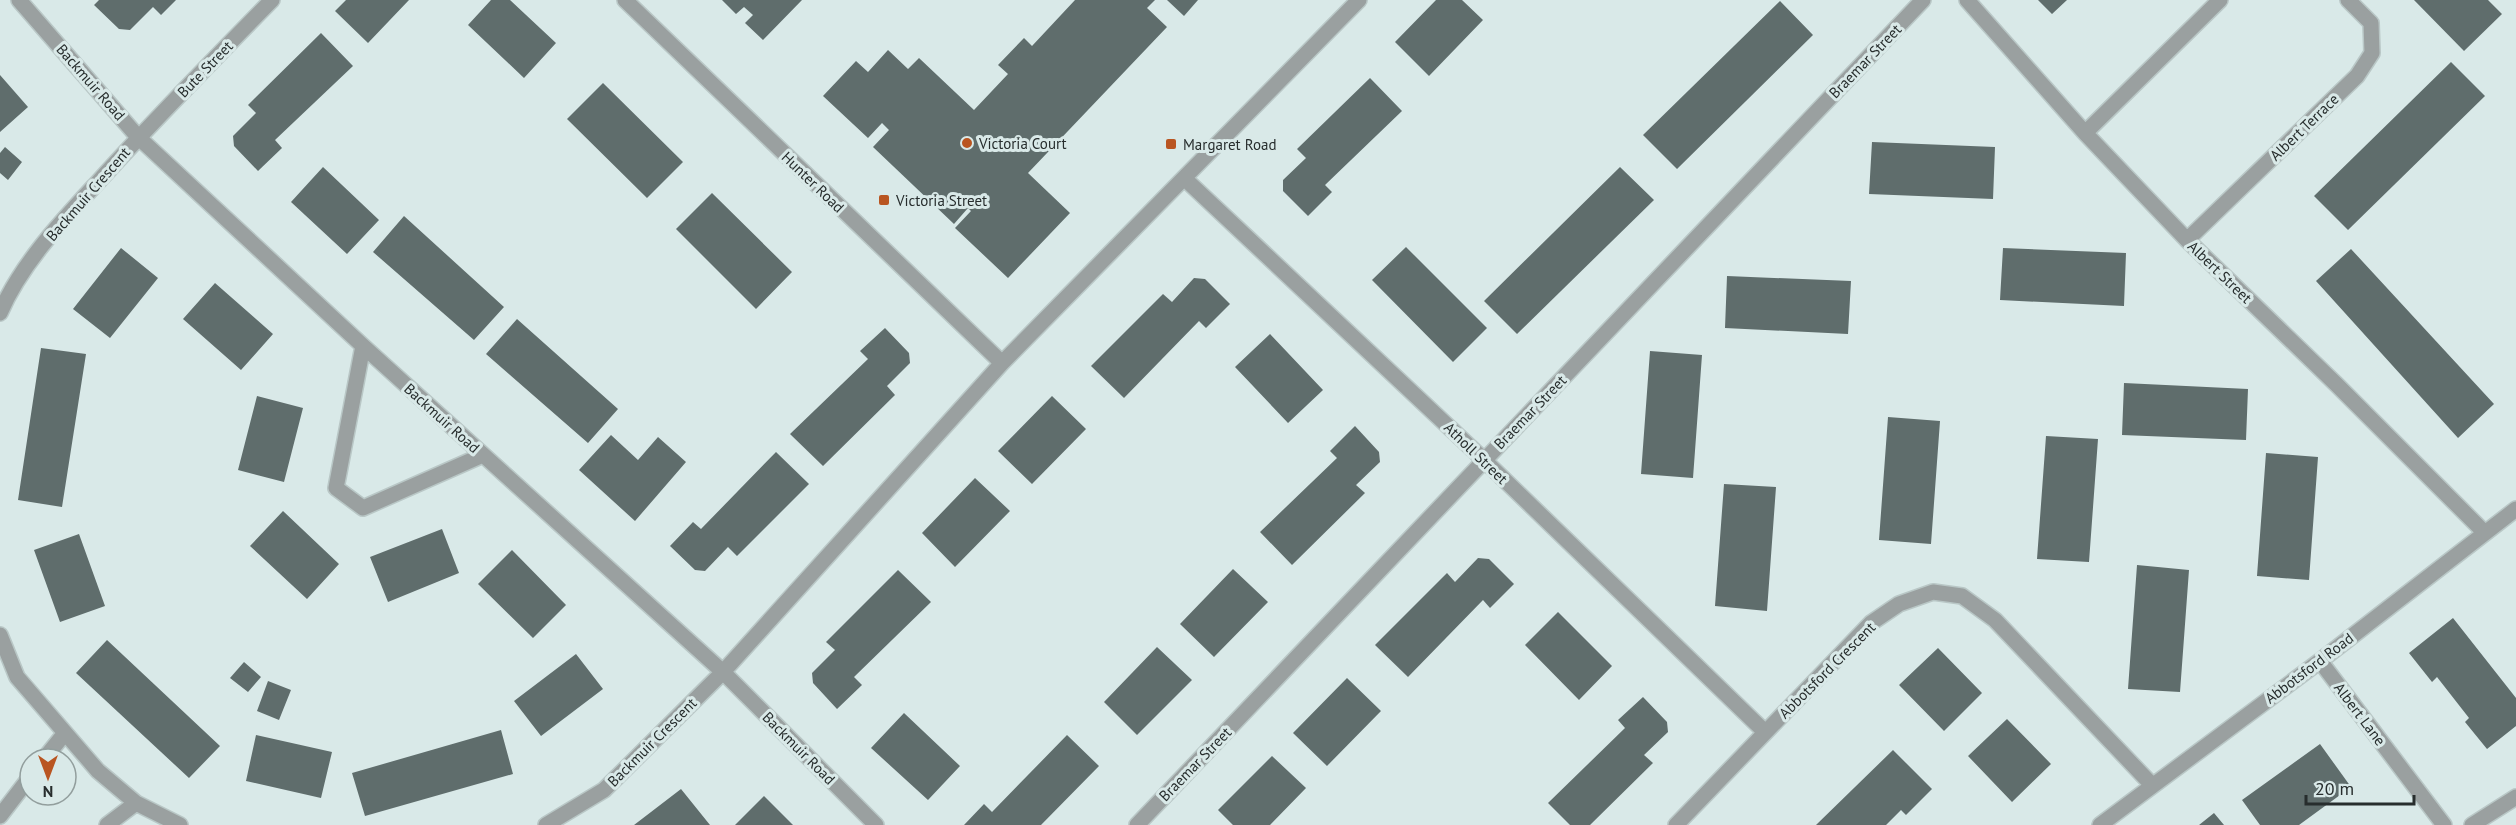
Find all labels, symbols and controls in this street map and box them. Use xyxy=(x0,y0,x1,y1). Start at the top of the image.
street label: Braemar Street xyxy=(1825,20,1905,102)
street label: Bute Street xyxy=(173,37,237,101)
street label: Backmuir Road xyxy=(53,40,129,124)
street label: Albert Terrace xyxy=(2265,89,2343,165)
place label: Victoria Court xyxy=(978,134,1067,153)
place label: Margaret Road xyxy=(1183,135,1276,154)
marker: Victoria Court xyxy=(960,136,974,150)
marker: Margaret Road xyxy=(1164,137,1178,151)
street label: Backmuir Crescent xyxy=(42,143,134,245)
street label: Hunter Road xyxy=(778,147,848,217)
place label: Victoria Street xyxy=(895,191,987,210)
marker: Victoria Street xyxy=(877,193,891,207)
street label: Albert Street xyxy=(2184,237,2256,307)
street label: Braemar Street xyxy=(1490,371,1570,453)
street label: Backmuir Road xyxy=(400,379,484,457)
street label: Atholl Street xyxy=(1440,418,1512,488)
street label: Abbotsford Crescent xyxy=(1775,618,1879,722)
street label: Abbotsford Road xyxy=(2261,629,2357,707)
street label: Albert Lane xyxy=(2330,679,2390,749)
street label: Backmuir Crescent xyxy=(603,693,701,791)
street label: Backmuir Road xyxy=(759,708,839,788)
street label: Braemar Street xyxy=(1155,723,1235,805)
north arrow xyxy=(18,747,78,807)
scale bar xyxy=(2306,768,2414,806)
text: 20 m xyxy=(2315,777,2354,800)
text: N xyxy=(43,782,53,802)

